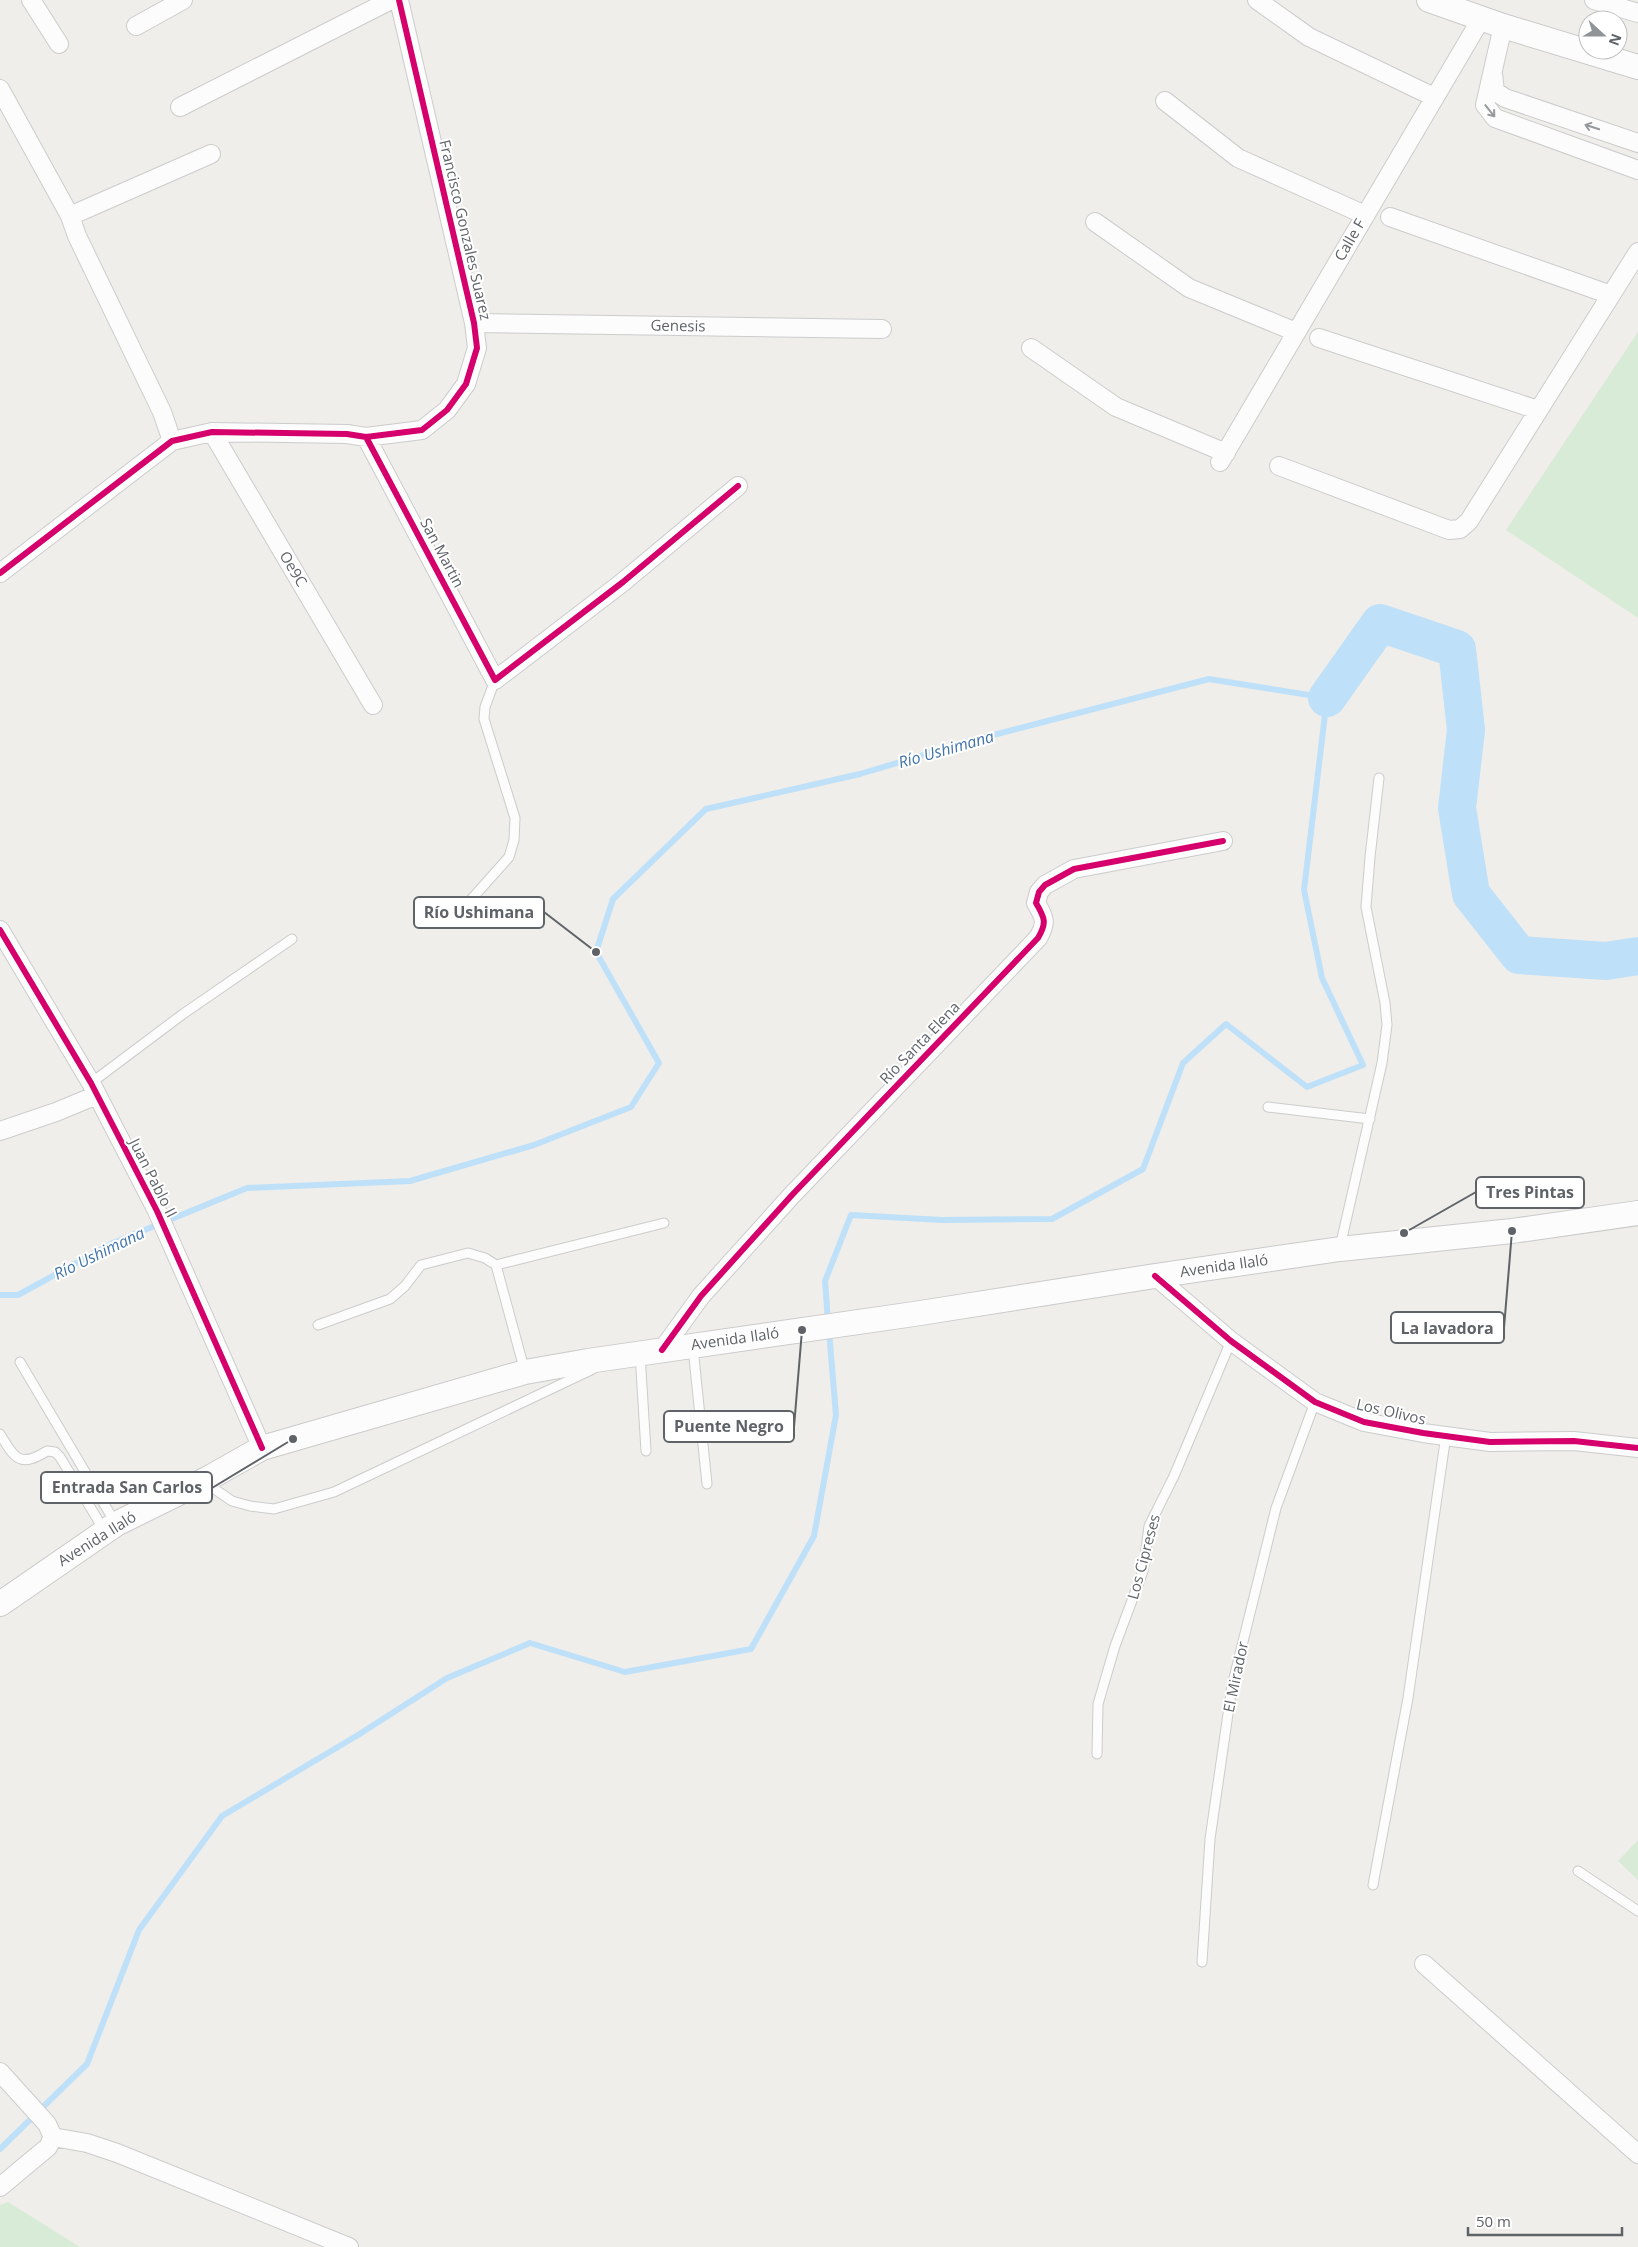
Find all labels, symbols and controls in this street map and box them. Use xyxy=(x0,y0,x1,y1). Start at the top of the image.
north arrow xyxy=(1578,10,1628,60)
text: N xyxy=(1605,31,1627,49)
one-way arrow xyxy=(1485,105,1496,118)
one-way arrow xyxy=(1584,122,1600,132)
street label: Francisco Gonzales Suarez xyxy=(435,138,496,322)
street label: Calle F xyxy=(1329,215,1369,264)
street label: Genesis xyxy=(650,315,706,335)
street label: San Martin xyxy=(416,514,470,591)
street label: Oe9C xyxy=(275,547,312,590)
water label: Río Ushimana xyxy=(896,725,996,773)
callout: Río Ushimana xyxy=(414,897,544,928)
text: Río Ushimana xyxy=(424,901,534,923)
street label: Río Santa Elena xyxy=(875,997,964,1088)
street label: Juan Pablo II xyxy=(124,1133,182,1221)
callout: Tres Pintas xyxy=(1476,1177,1584,1208)
text: Tres Pintas xyxy=(1486,1181,1574,1203)
water label: Río Ushimana xyxy=(50,1221,148,1285)
street label: Avenida Ilaló xyxy=(1178,1249,1269,1281)
callout: La lavadora xyxy=(1391,1312,1504,1343)
text: La lavadora xyxy=(1400,1317,1494,1339)
street label: Avenida Ilaló xyxy=(689,1322,780,1354)
street label: Los Olivos xyxy=(1354,1393,1428,1429)
callout: Puente Negro xyxy=(664,1411,794,1442)
text: Puente Negro xyxy=(674,1415,784,1437)
callout: Entrada San Carlos xyxy=(41,1472,212,1503)
text: Entrada San Carlos xyxy=(52,1476,202,1498)
street label: Avenida Ilaló xyxy=(53,1506,139,1570)
street label: Los Cipreses xyxy=(1122,1512,1164,1602)
street label: El Mirador xyxy=(1218,1639,1252,1714)
scale bar xyxy=(1468,2204,1622,2236)
text: 50 m xyxy=(1476,2211,1511,2231)

